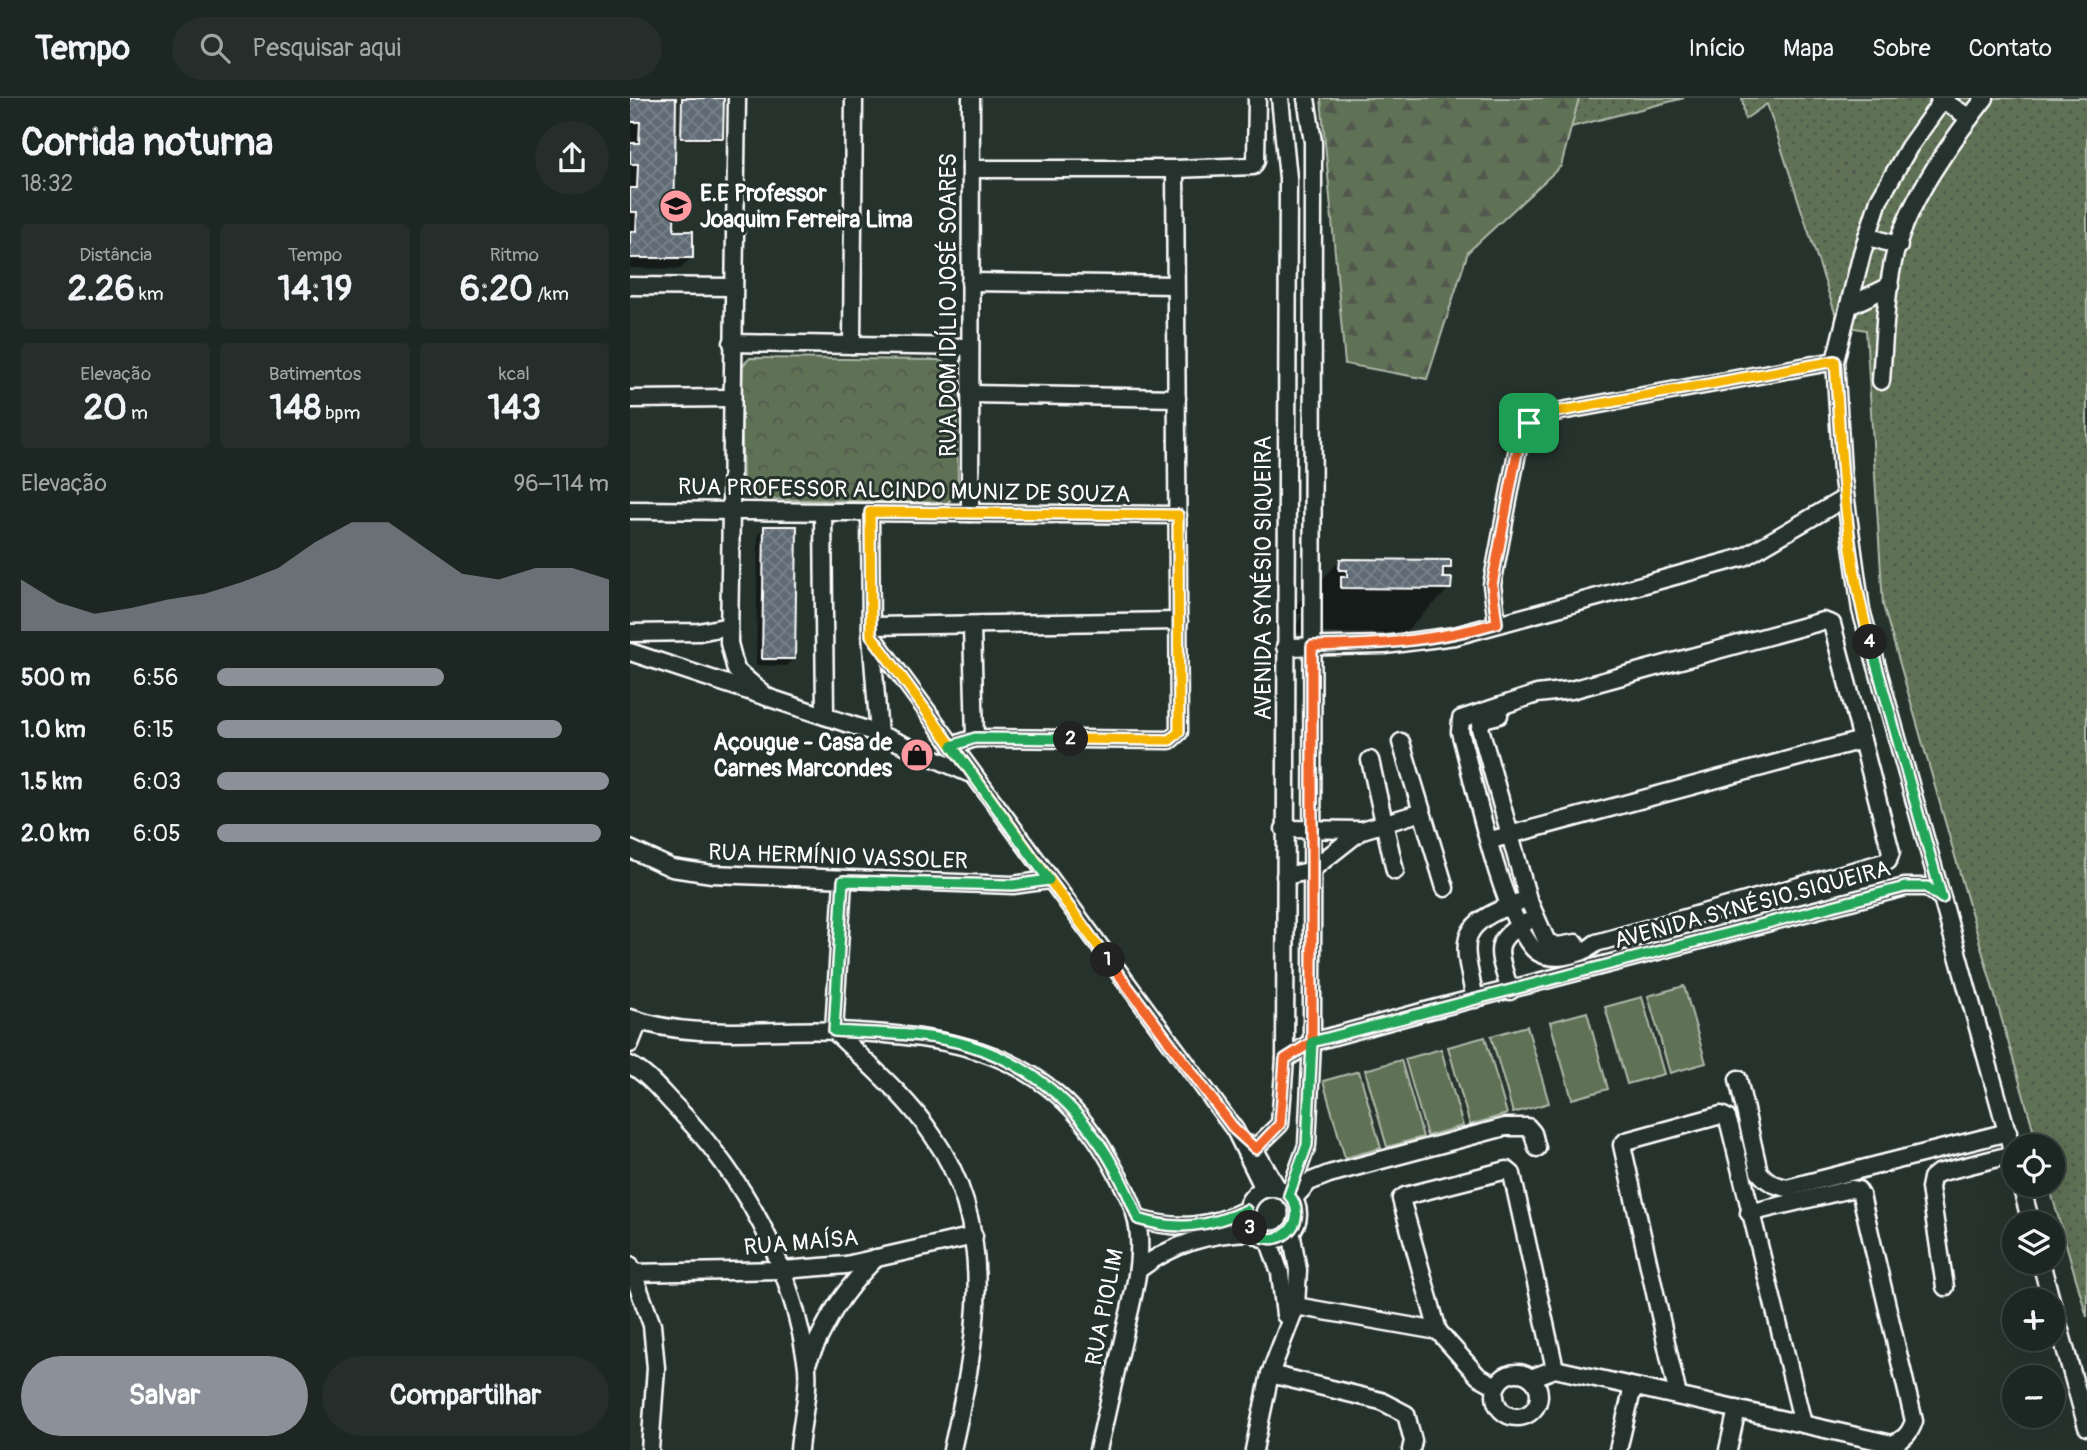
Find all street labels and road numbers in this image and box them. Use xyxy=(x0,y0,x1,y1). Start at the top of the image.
street label: RUA DOM IDÍLIO JOSÉ SOARES xyxy=(934,153,963,457)
street label: AVENIDA SYNÉSIO SIQUEIRA xyxy=(1249,435,1278,721)
street label: RUA PROFESSOR ALCINDO MUNIZ DE SOUZA xyxy=(678,472,1131,509)
street label: RUA HERMÍNIO VASSOLER xyxy=(708,837,968,876)
street label: AVENIDA SYNÉSIO SIQUEIRA xyxy=(1611,854,1894,955)
street label: RUA MAÍSA xyxy=(743,1223,860,1262)
street label: RUA PIOLIM xyxy=(1079,1246,1130,1368)

